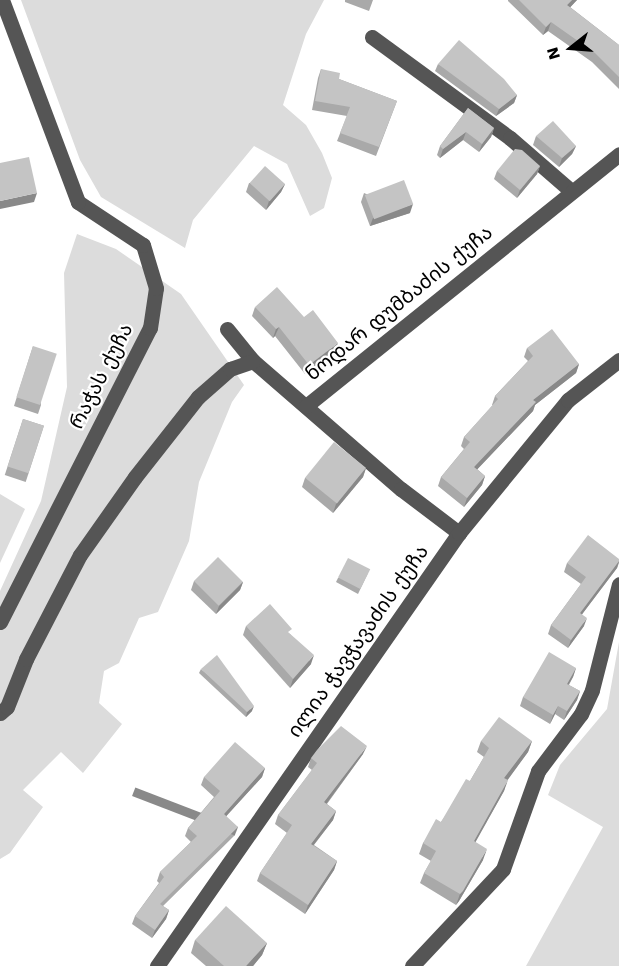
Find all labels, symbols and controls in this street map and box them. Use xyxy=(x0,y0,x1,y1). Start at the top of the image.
north arrow xyxy=(541,18,601,78)
text: N xyxy=(542,45,564,62)
street label: ნოდარ დუმბაძის ქუჩა xyxy=(301,220,497,386)
street label: რაჭას ქუჩა xyxy=(64,319,138,433)
street label: ილია ჭავჭავაძის ქუჩა xyxy=(282,540,434,742)

